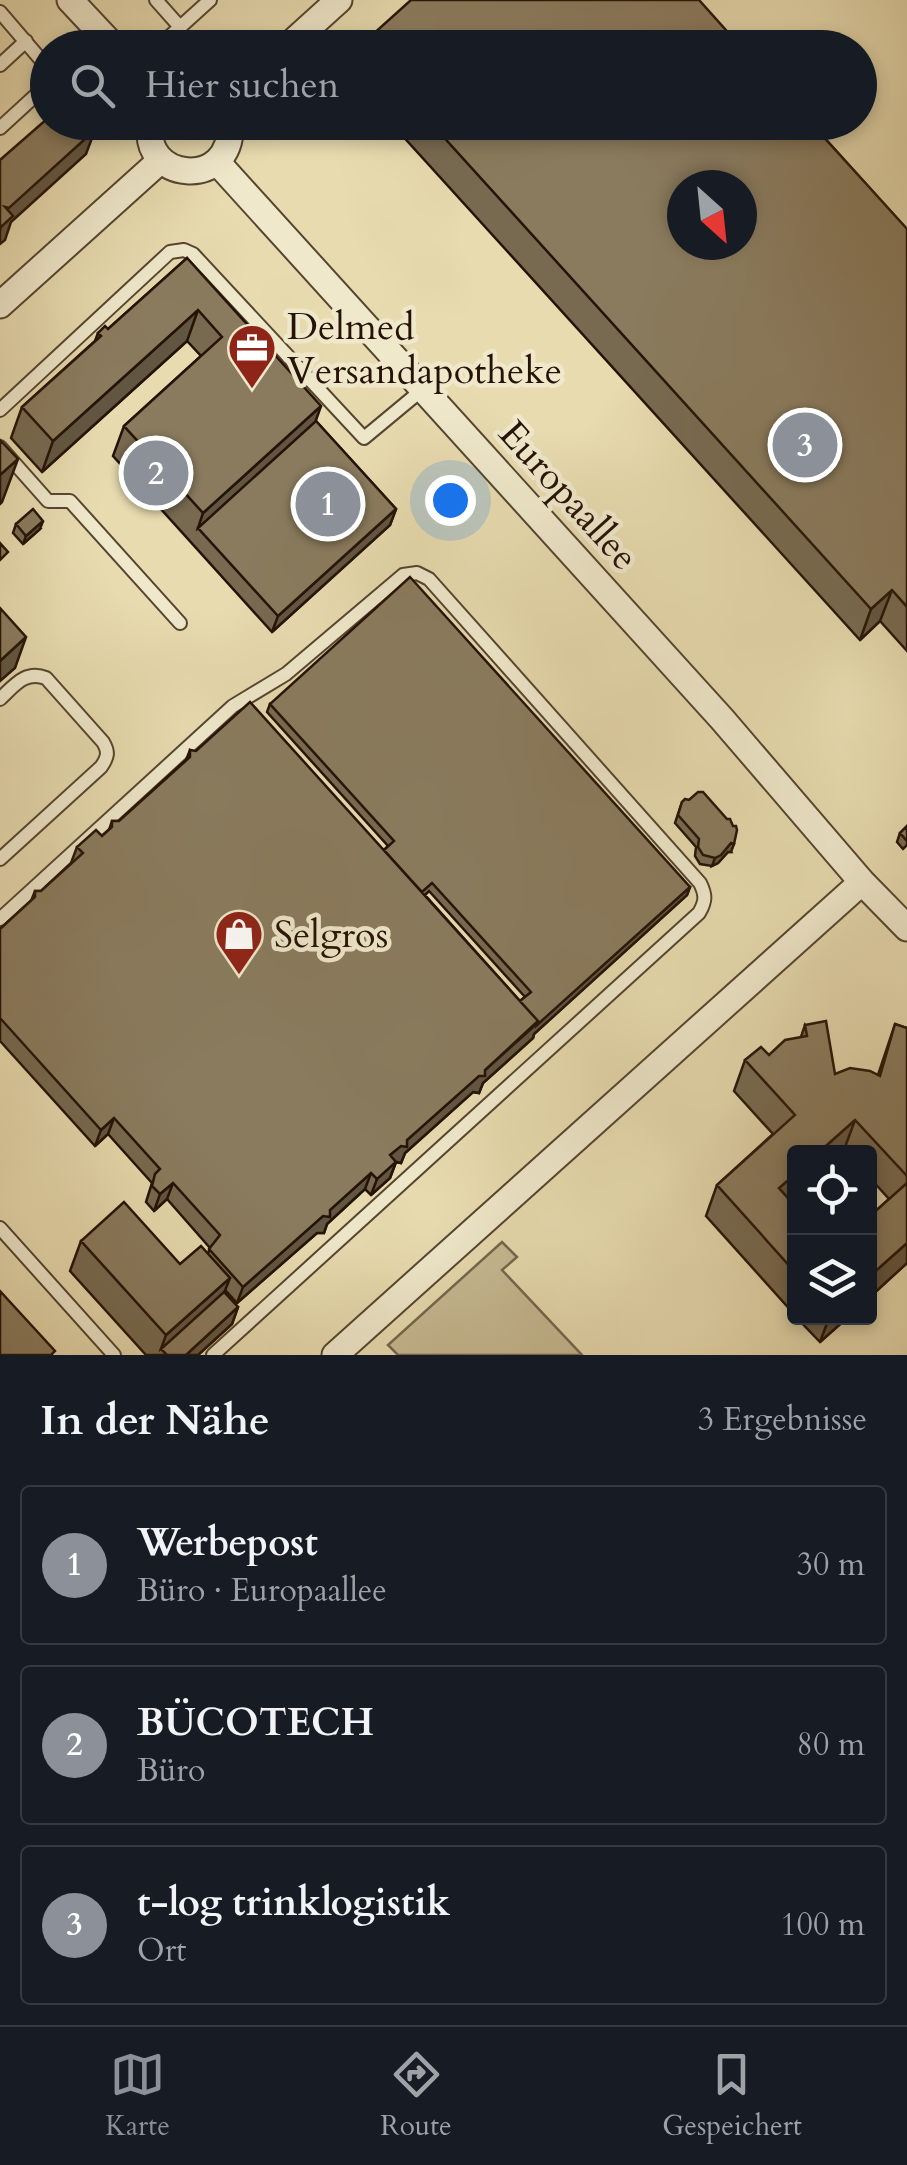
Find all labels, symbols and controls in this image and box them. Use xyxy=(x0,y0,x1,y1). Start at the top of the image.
search box xyxy=(30,30,877,140)
icon: search xyxy=(65,58,120,113)
text: Hier suchen xyxy=(145,59,339,111)
north arrow xyxy=(667,170,757,260)
place label: Delmed Versandapotheke xyxy=(287,301,562,397)
office icon: Delmed Versandapotheke xyxy=(226,322,278,390)
pin: 3 xyxy=(772,408,838,482)
street label: Europaallee xyxy=(487,409,650,582)
pin: 2 xyxy=(124,436,188,510)
pin: 1 xyxy=(296,466,360,542)
your location xyxy=(425,475,476,526)
shop icon: Selgros xyxy=(213,908,265,976)
place label: Selgros xyxy=(274,909,388,961)
map controls xyxy=(787,1145,877,1325)
button: locate xyxy=(787,1145,877,1235)
button: layers xyxy=(787,1235,877,1325)
text: In der Nähe xyxy=(40,1392,270,1449)
text: 3 Ergebnisse xyxy=(698,1398,867,1442)
text: Werbepost xyxy=(137,1517,318,1569)
text: 1 xyxy=(66,1543,83,1587)
text: 30 m xyxy=(797,1543,865,1587)
text: Büro · Europaallee xyxy=(137,1569,387,1613)
text: BÜCOTECH xyxy=(137,1697,374,1749)
text: 2 xyxy=(66,1723,83,1767)
text: 80 m xyxy=(797,1723,865,1767)
text: Büro xyxy=(137,1749,205,1793)
text: t-log trinklogistik xyxy=(137,1877,450,1929)
text: 3 xyxy=(66,1903,83,1947)
text: 100 m xyxy=(780,1903,865,1947)
text: Ort xyxy=(137,1929,186,1973)
tab: Karte xyxy=(105,2047,170,2145)
tab: Route xyxy=(380,2047,452,2145)
tab: Gespeichert xyxy=(662,2047,802,2145)

